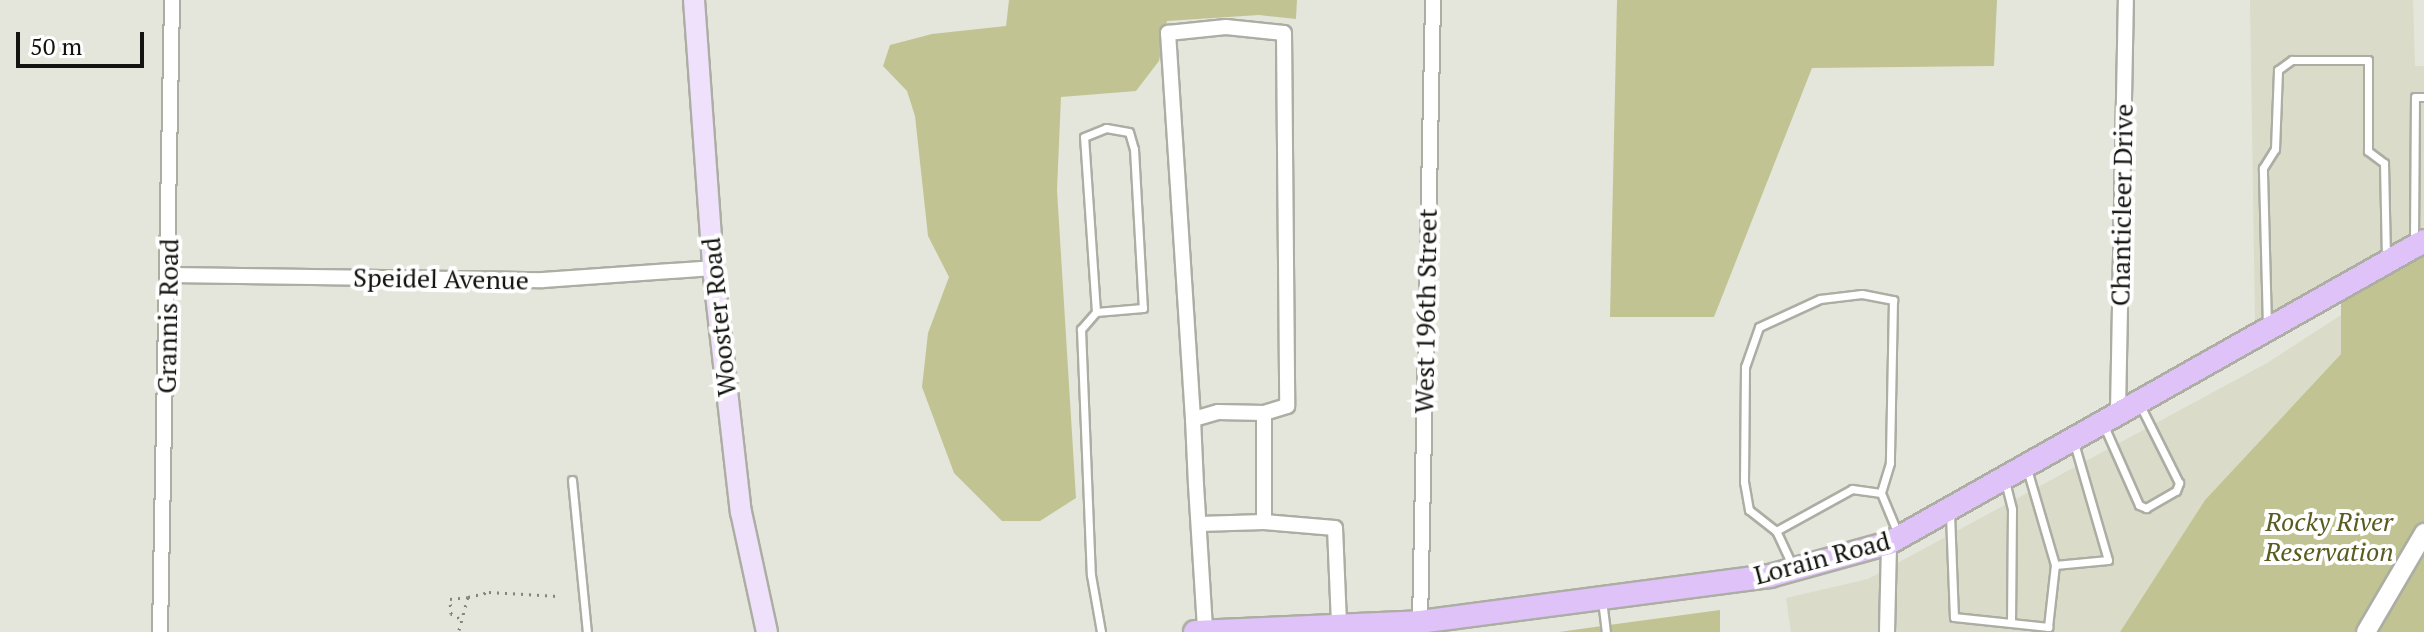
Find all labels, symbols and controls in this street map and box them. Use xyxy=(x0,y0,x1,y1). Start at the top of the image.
scale bar xyxy=(20,16,148,66)
text: 50 m xyxy=(30,30,82,62)
street label: Chanticleer Drive xyxy=(2105,104,2139,306)
street label: West 196th Street xyxy=(1409,208,1443,414)
street label: Wooster Road xyxy=(695,236,743,398)
street label: Grannis Road xyxy=(151,238,185,394)
street label: Speidel Avenue xyxy=(353,262,529,296)
park label: Rocky River Reservation xyxy=(2264,506,2394,568)
street label: Lorain Road xyxy=(1751,525,1893,591)

